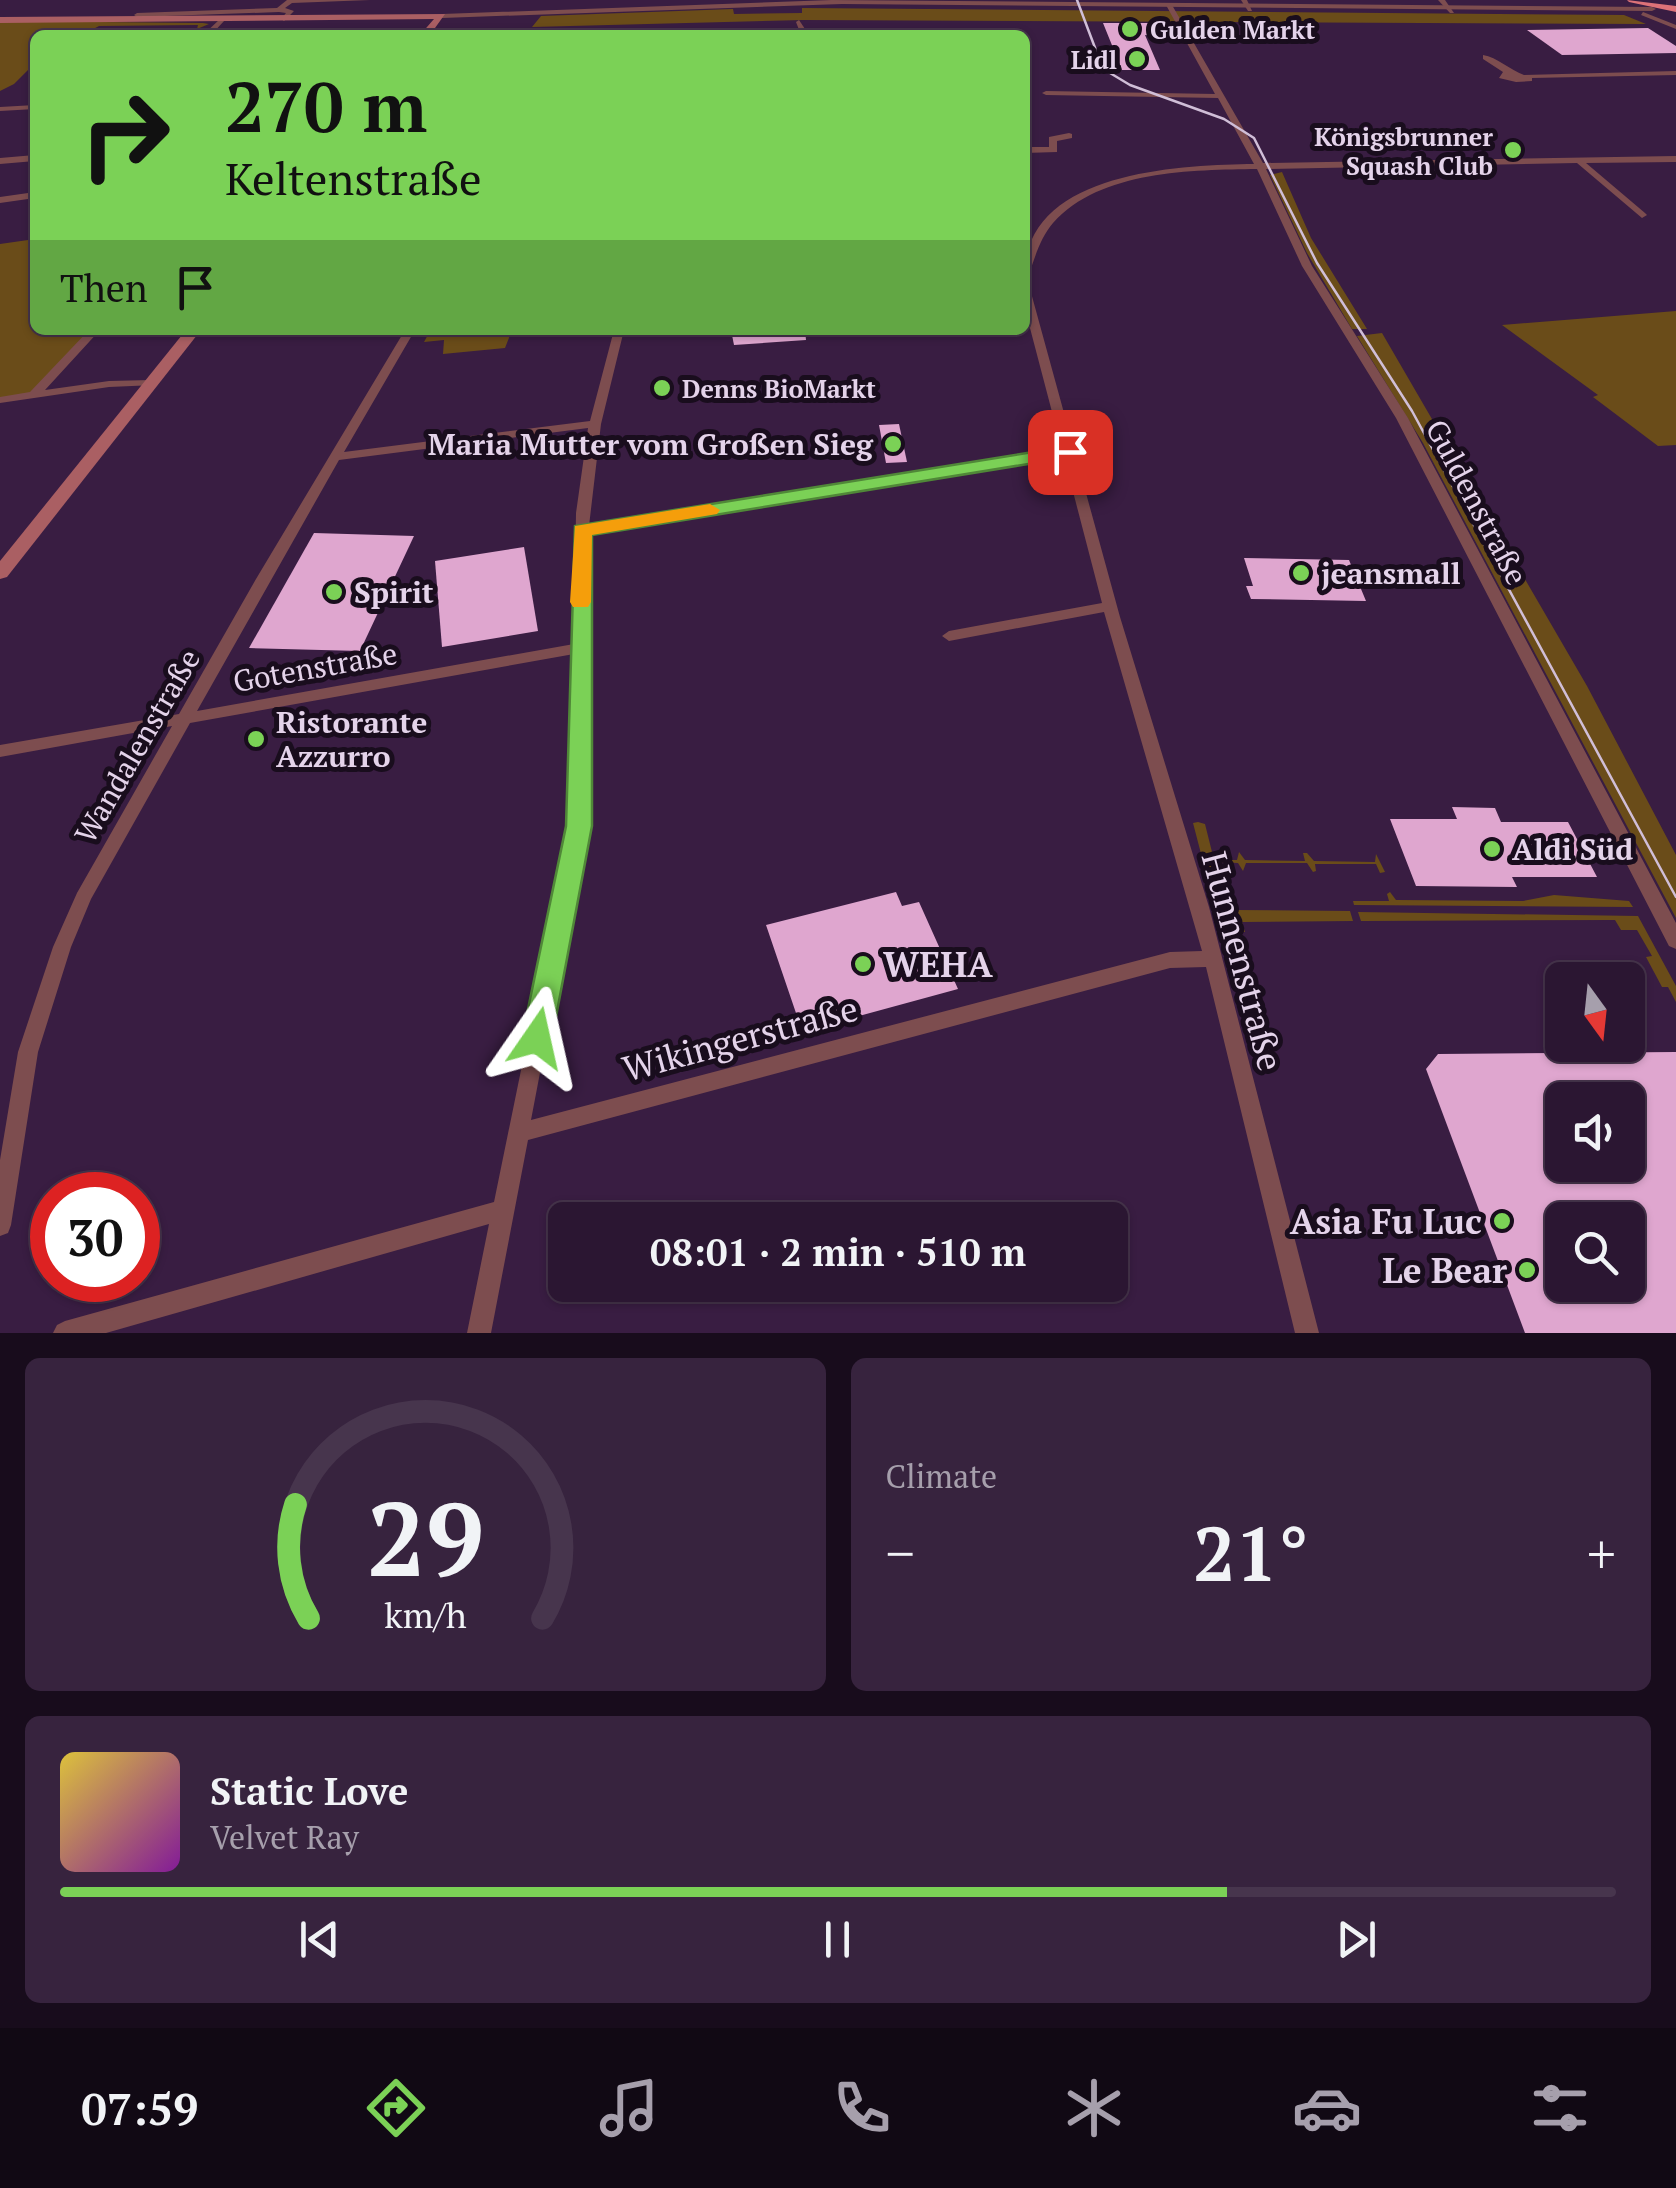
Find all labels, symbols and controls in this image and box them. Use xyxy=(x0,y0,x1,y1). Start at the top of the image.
place label: Gulden Markt xyxy=(1150,13,1315,46)
marker: Gulden Markt xyxy=(1119,18,1141,40)
place label: Lidl xyxy=(1071,43,1117,76)
marker: Lidl xyxy=(1126,48,1148,70)
text: 270 m xyxy=(225,59,427,152)
icon: right xyxy=(60,70,190,200)
place label: Königsbrunner Squash Club xyxy=(1314,120,1493,182)
marker: Königsbrunner Squash Club xyxy=(1502,139,1524,161)
text: Keltenstraße xyxy=(225,148,482,208)
icon: arrive xyxy=(168,260,223,315)
text: Then xyxy=(60,263,148,313)
place label: Denns BioMarkt xyxy=(682,372,876,405)
marker: Denns BioMarkt xyxy=(651,377,673,399)
pin xyxy=(1028,410,1113,495)
street label: Guldenstraße xyxy=(1417,412,1537,592)
place label: Maria Mutter vom Großen Sieg xyxy=(428,424,874,464)
icon: arrive xyxy=(1043,425,1098,480)
marker: Maria Mutter vom Großen Sieg xyxy=(882,433,904,455)
place label: jeansmall xyxy=(1321,553,1461,593)
marker: jeansmall xyxy=(1290,562,1312,584)
place label: Spirit xyxy=(354,572,434,612)
marker: Spirit xyxy=(323,581,345,603)
street label: Gotenstraße xyxy=(230,633,400,701)
street label: Wandalenstraße xyxy=(65,642,209,850)
place label: Ristorante Azzurro xyxy=(276,702,427,776)
marker: Ristorante Azzurro xyxy=(245,728,267,750)
place label: Aldi Süd xyxy=(1512,829,1633,869)
marker: Aldi Süd xyxy=(1481,838,1503,860)
street label: Hunnenstraße xyxy=(1192,847,1294,1075)
place label: WEHA xyxy=(883,941,993,987)
marker: WEHA xyxy=(852,953,874,975)
north arrow xyxy=(1545,962,1645,1062)
map controls xyxy=(1545,962,1645,1302)
street label: Wikingerstraße xyxy=(618,985,862,1091)
position arrow xyxy=(485,986,589,1090)
button: sound xyxy=(1545,1082,1645,1182)
speed limit sign: 30 xyxy=(30,1172,160,1302)
place label: Asia Fu Luc xyxy=(1290,1198,1482,1244)
button: search xyxy=(1545,1202,1645,1302)
marker: Asia Fu Luc xyxy=(1491,1210,1513,1232)
text: 08:01 · 2 min · 510 m xyxy=(650,1227,1026,1277)
place label: Le Bear xyxy=(1382,1247,1507,1293)
marker: Le Bear xyxy=(1516,1259,1538,1281)
text: Climate xyxy=(886,1455,997,1497)
text: 29 xyxy=(366,1468,484,1606)
text: 21° xyxy=(1193,1503,1309,1602)
text: − xyxy=(886,1516,915,1589)
text: + xyxy=(1587,1516,1616,1589)
text: km/h xyxy=(384,1591,467,1638)
text: Static Love xyxy=(210,1766,408,1816)
text: Velvet Ray xyxy=(210,1816,359,1858)
icon: previous xyxy=(292,1912,347,1967)
icon: pause xyxy=(810,1912,865,1967)
icon: next xyxy=(1329,1912,1384,1967)
icon: directions xyxy=(361,2073,431,2143)
icon: music xyxy=(594,2073,664,2143)
icon: phone xyxy=(827,2073,897,2143)
icon: climate xyxy=(1059,2073,1129,2143)
icon: car xyxy=(1292,2073,1362,2143)
icon: filters xyxy=(1525,2073,1595,2143)
text: 07:59 xyxy=(81,2078,198,2138)

